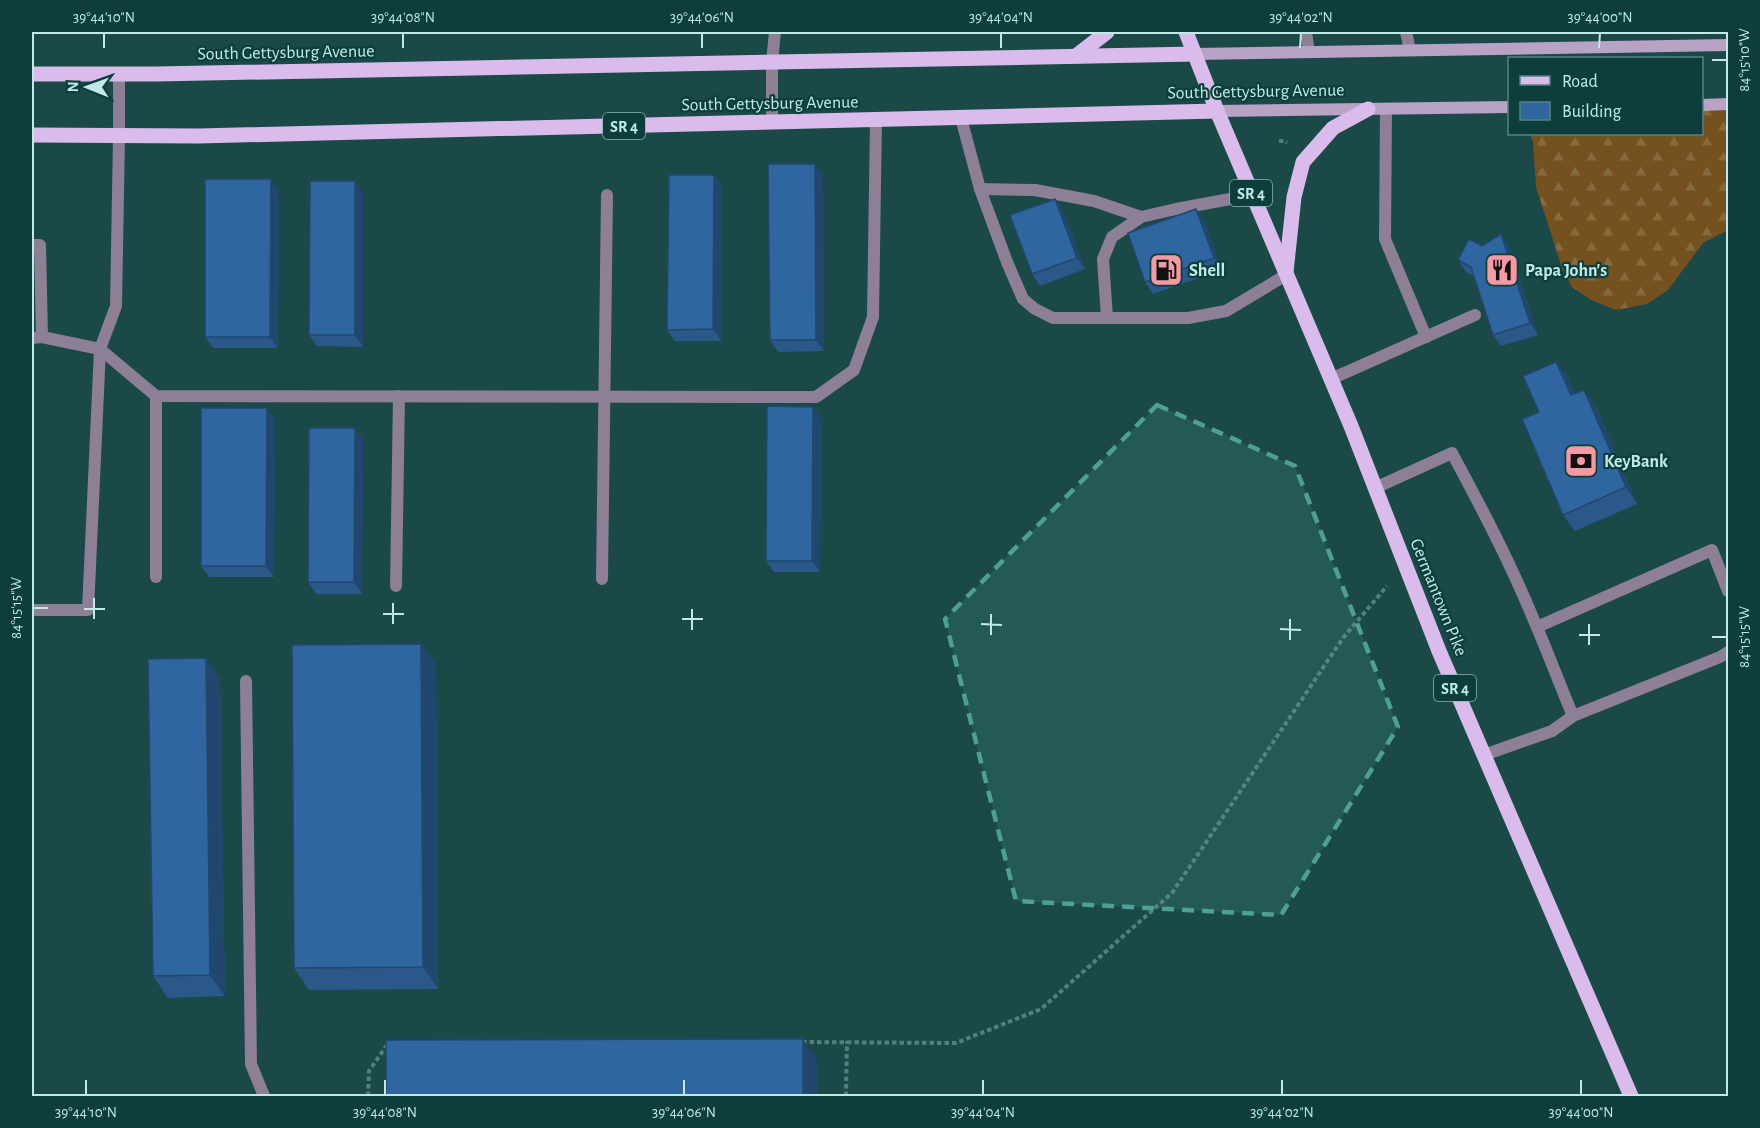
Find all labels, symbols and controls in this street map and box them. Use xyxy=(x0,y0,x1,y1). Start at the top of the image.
text: 39°44'10"N xyxy=(73,10,135,25)
text: 39°44'08"N xyxy=(371,10,435,25)
text: 39°44'06"N xyxy=(670,10,734,25)
text: 39°44'04"N xyxy=(969,10,1033,25)
text: 39°44'02"N xyxy=(1269,10,1333,25)
text: 39°44'00"N xyxy=(1568,10,1632,25)
text: 84°15'10"W xyxy=(1737,28,1752,92)
street label: South Gettysburg Avenue xyxy=(197,42,375,64)
north arrow xyxy=(57,57,117,117)
legend xyxy=(1508,57,1703,135)
text: Road xyxy=(1562,73,1598,91)
text: N xyxy=(65,81,81,92)
street label: South Gettysburg Avenue xyxy=(1167,81,1345,103)
street label: South Gettysburg Avenue xyxy=(681,93,859,115)
text: Building xyxy=(1562,103,1622,121)
road number: SR 4 xyxy=(603,113,645,139)
road number: SR 4 xyxy=(1230,180,1272,206)
fuel station icon: Shell xyxy=(1148,252,1184,288)
restaurant icon: Papa John's xyxy=(1484,252,1520,288)
place label: Shell xyxy=(1189,262,1225,280)
place label: Papa John's xyxy=(1525,262,1607,280)
bank icon: KeyBank xyxy=(1563,443,1599,479)
place label: KeyBank xyxy=(1604,453,1668,471)
street label: Germantown Pike xyxy=(1406,536,1470,659)
text: 84°15'15"W xyxy=(9,576,24,639)
text: 84°15'15"W xyxy=(1737,605,1752,668)
road number: SR 4 xyxy=(1434,675,1476,701)
text: 39°44'10"N xyxy=(55,1105,117,1120)
text: 39°44'08"N xyxy=(353,1105,417,1120)
text: 39°44'06"N xyxy=(652,1105,716,1120)
text: 39°44'04"N xyxy=(951,1105,1015,1120)
text: 39°44'02"N xyxy=(1250,1105,1314,1120)
text: 39°44'00"N xyxy=(1549,1105,1613,1120)

